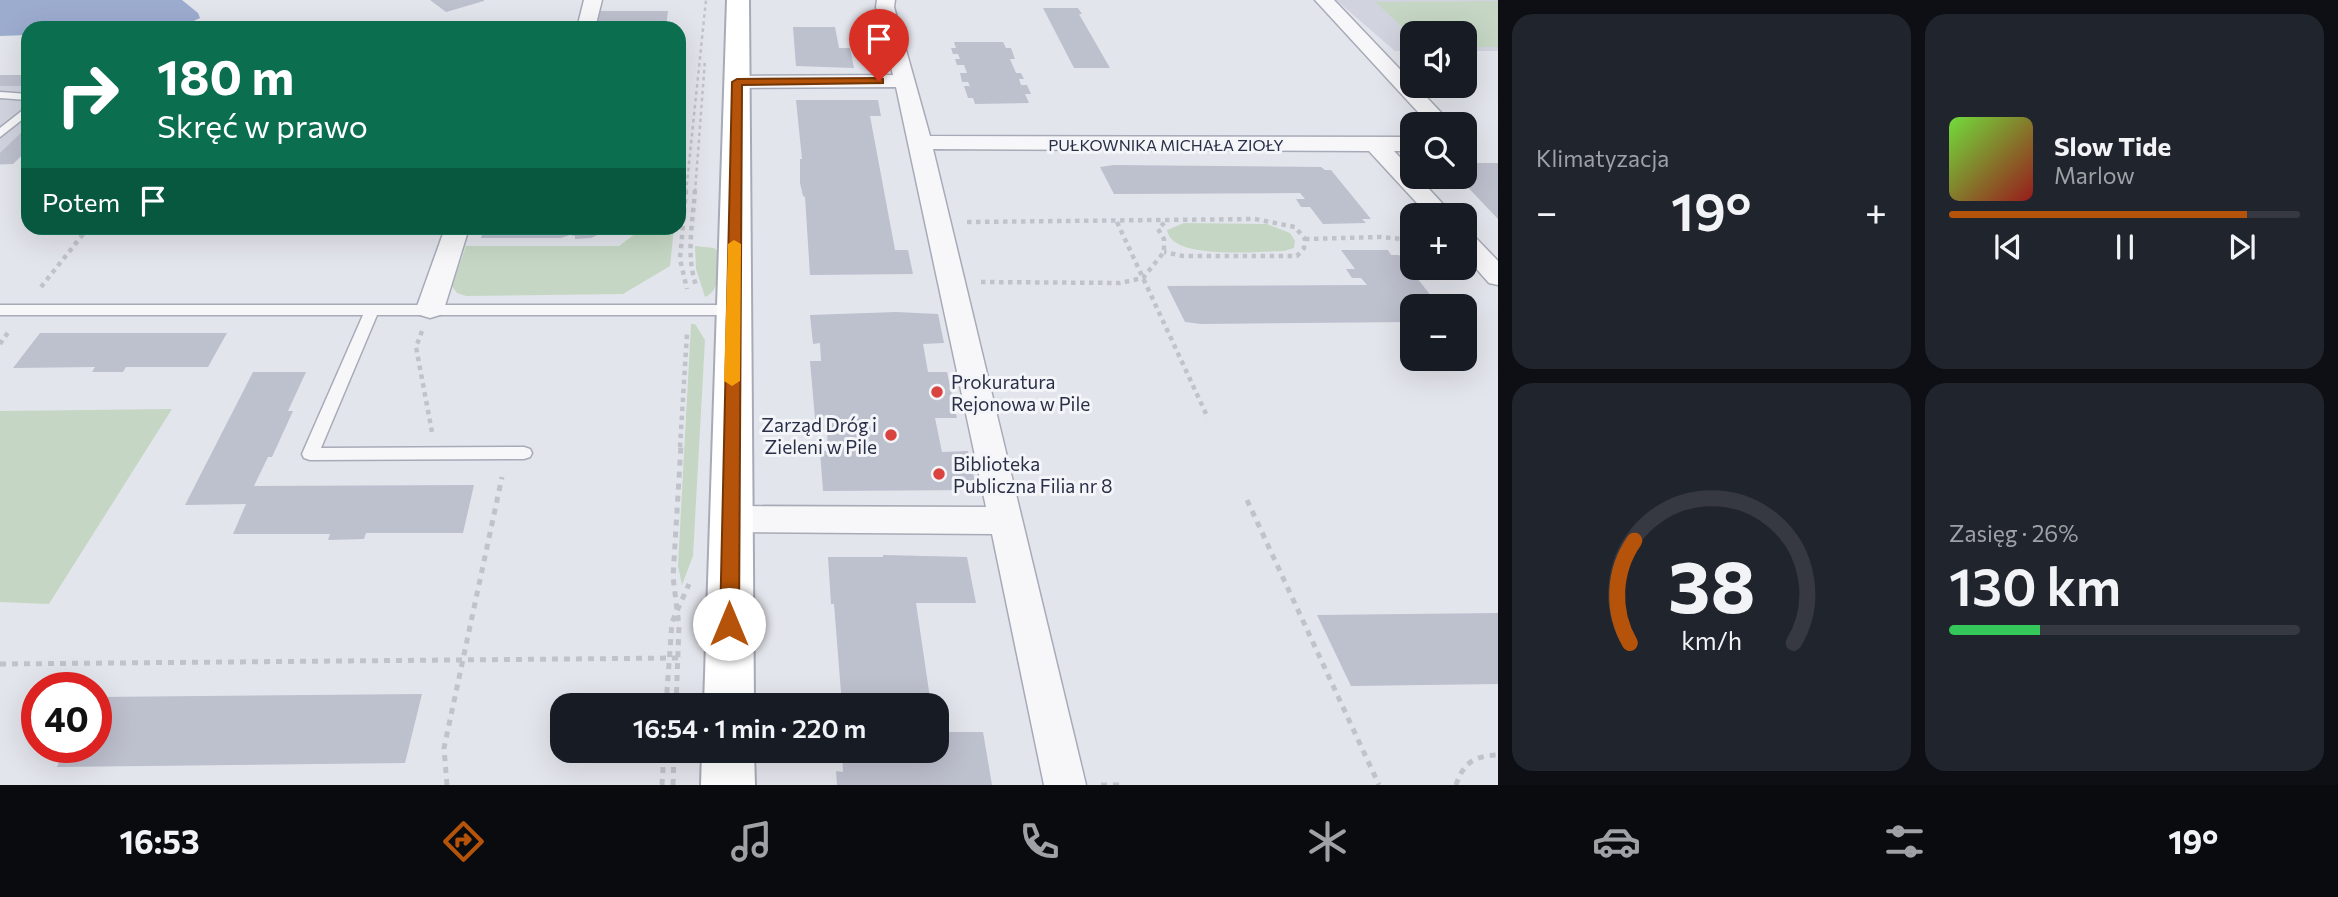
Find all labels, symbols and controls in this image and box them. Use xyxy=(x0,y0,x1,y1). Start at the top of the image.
pin xyxy=(849,9,909,81)
icon: arrive xyxy=(860,20,898,58)
map controls xyxy=(1400,21,1477,371)
button: sound xyxy=(1400,21,1477,98)
text: 180 m xyxy=(157,45,294,105)
icon: right xyxy=(42,49,133,140)
text: Skręć w prawo xyxy=(157,105,368,145)
button: search xyxy=(1400,112,1477,189)
text: Slow Tide xyxy=(2054,130,2171,161)
street label: PUŁKOWNIKA MICHAŁA ZIOŁY xyxy=(1048,135,1284,154)
text: Klimatyzacja xyxy=(1536,144,1669,172)
text: Marlow xyxy=(2054,161,2135,189)
text: 19° xyxy=(1671,178,1751,242)
icon: arrive xyxy=(134,182,172,220)
text: Potem xyxy=(42,186,120,217)
text: − xyxy=(1536,187,1558,234)
text: + xyxy=(1865,187,1887,234)
button: + xyxy=(1400,203,1477,280)
icon: previous xyxy=(1989,228,2027,266)
icon: pause xyxy=(2106,228,2144,266)
icon: next xyxy=(2223,228,2261,266)
button: − xyxy=(1400,294,1477,371)
place label: Prokuratura Rejonowa w Pile xyxy=(951,370,1090,415)
marker: Prokuratura Rejonowa w Pile xyxy=(929,384,945,400)
place label: Zarząd Dróg i Zieleni w Pile xyxy=(761,413,877,458)
marker: Zarząd Dróg i Zieleni w Pile xyxy=(883,427,899,443)
place label: Biblioteka Publiczna Filia nr 8 xyxy=(953,452,1113,497)
marker: Biblioteka Publiczna Filia nr 8 xyxy=(931,466,947,482)
text: Zasięg · 26% xyxy=(1949,519,2079,547)
text: 38 xyxy=(1668,539,1755,628)
text: 130 km xyxy=(1949,553,2121,617)
position arrow xyxy=(692,587,766,661)
text: km/h xyxy=(1681,625,1742,655)
speed limit sign: 40 xyxy=(21,672,112,763)
text: 16:54 · 1 min · 220 m xyxy=(633,712,866,743)
icon: directions xyxy=(439,817,488,866)
icon: music xyxy=(727,817,776,866)
icon: phone xyxy=(1015,817,1064,866)
icon: climate xyxy=(1303,817,1352,866)
icon: car xyxy=(1592,817,1641,866)
icon: filters xyxy=(1880,817,1929,866)
text: 16:53 xyxy=(120,821,200,861)
text: 19° xyxy=(2168,821,2218,861)

